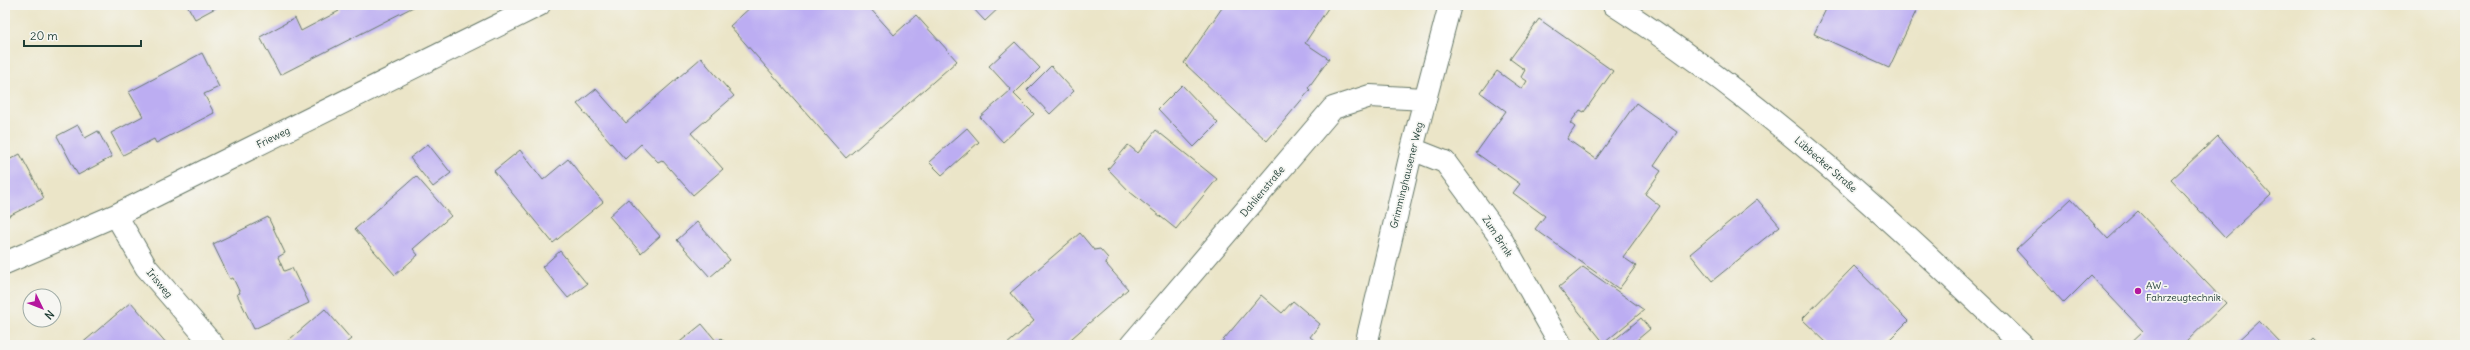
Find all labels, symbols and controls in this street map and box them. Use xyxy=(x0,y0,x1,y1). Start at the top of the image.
scale bar xyxy=(24,22,141,48)
text: 20 m xyxy=(30,28,58,43)
street label: Grimminghausener Weg xyxy=(1387,121,1426,230)
street label: Frieweg xyxy=(254,124,292,151)
street label: Lübbecker Straße xyxy=(1792,134,1860,195)
street label: Dahlienstraße xyxy=(1237,163,1288,220)
street label: Zum Brink xyxy=(1480,213,1516,259)
street label: Irisweg xyxy=(144,266,176,301)
place label: AW - Fahrzeugtechnik xyxy=(2146,279,2221,304)
marker: AW - Fahrzeugtechnik xyxy=(2133,286,2143,296)
north arrow xyxy=(22,288,62,328)
text: N xyxy=(42,307,57,322)

